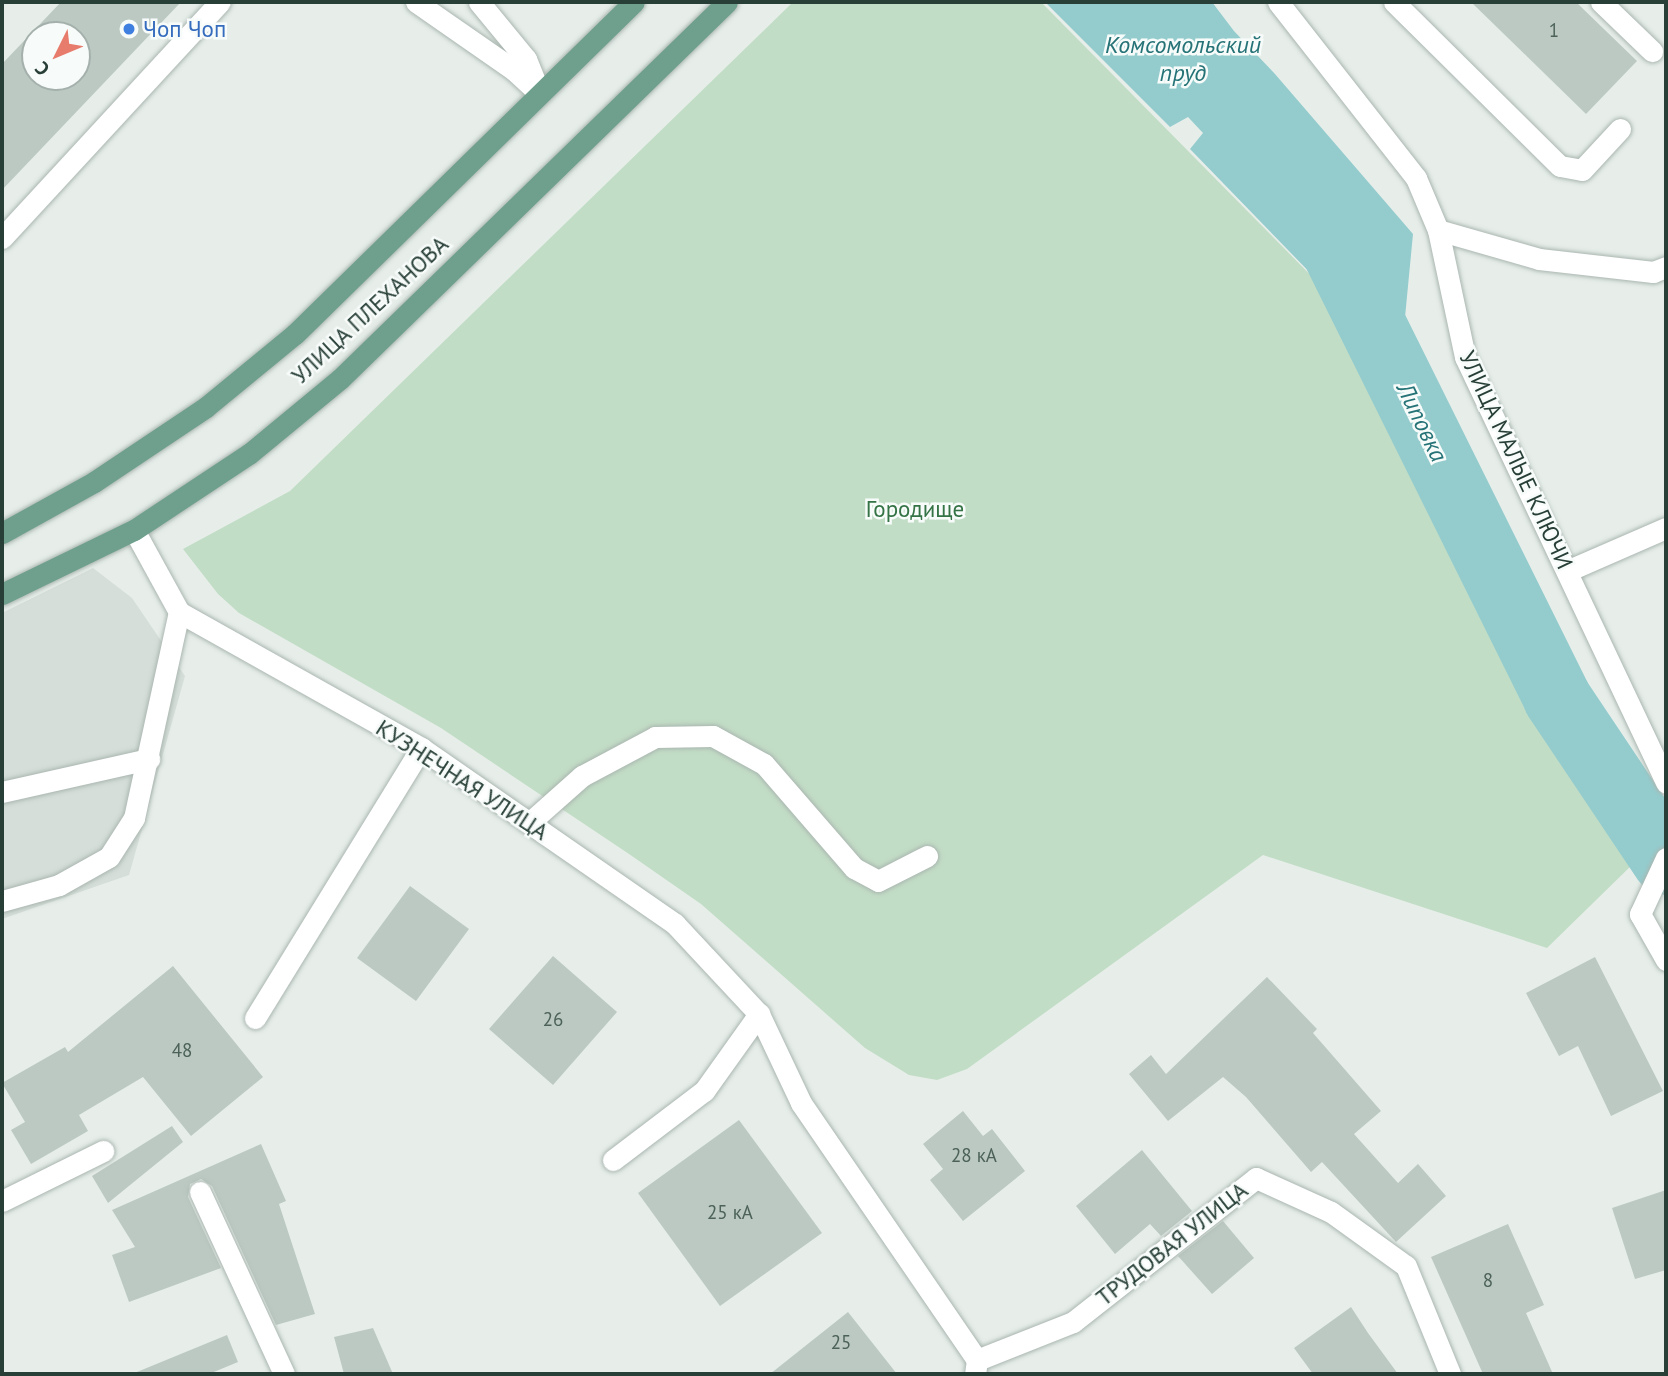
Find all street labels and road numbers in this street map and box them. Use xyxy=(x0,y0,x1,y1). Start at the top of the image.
street label: УЛИЦА ПЛЕХАНОВА xyxy=(286,230,454,390)
street label: УЛИЦА МАЛЫЕ КЛЮЧИ xyxy=(1453,346,1579,574)
street label: КУЗНЕЧНАЯ УЛИЦА xyxy=(370,714,554,846)
street label: ТРУДОВАЯ УЛИЦА xyxy=(1091,1176,1253,1312)

